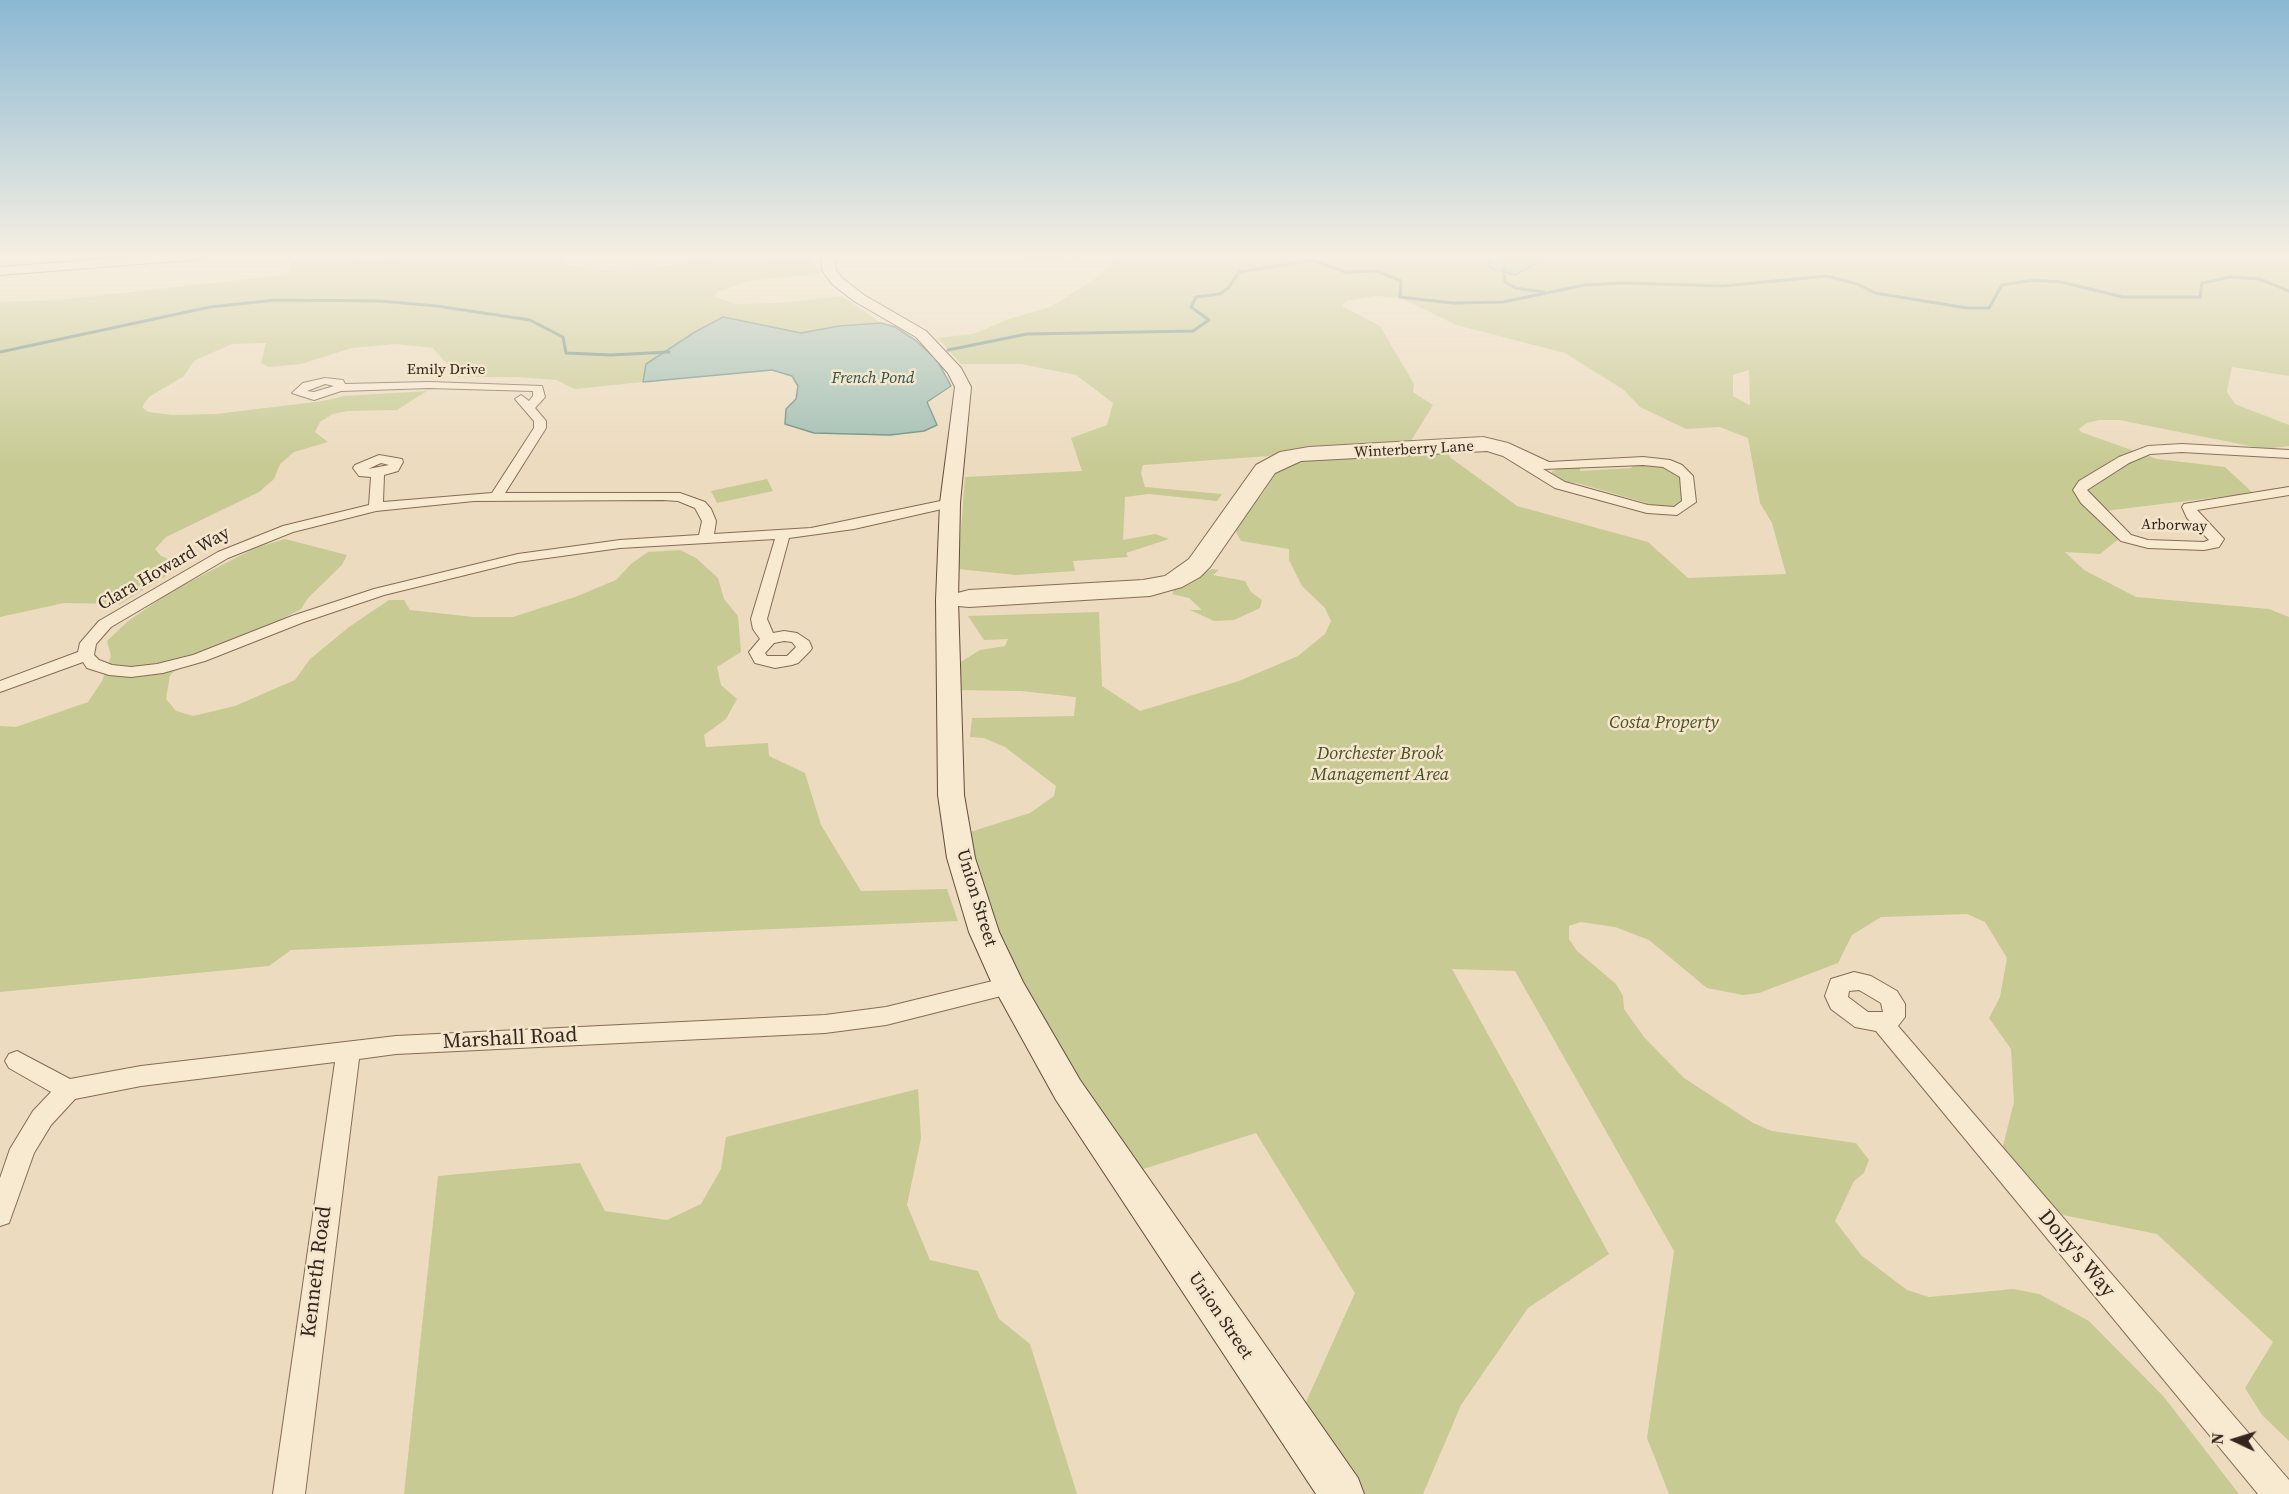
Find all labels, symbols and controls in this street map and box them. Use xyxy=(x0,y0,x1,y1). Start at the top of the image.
street label: Emily Drive xyxy=(407,361,485,379)
water label: French Pond xyxy=(832,369,914,389)
street label: Winterberry Lane xyxy=(1354,438,1474,462)
street label: Arborway xyxy=(2141,516,2207,536)
street label: Clara Howard Way xyxy=(94,522,234,616)
park label: Costa Property xyxy=(1609,712,1719,734)
park label: Dorchester Brook Management Area xyxy=(1311,743,1449,786)
street label: Union Street xyxy=(951,847,1001,949)
street label: Marshall Road xyxy=(442,1023,578,1055)
street label: Kenneth Road xyxy=(296,1205,338,1339)
street label: Dolly's Way xyxy=(2032,1205,2120,1303)
street label: Union Street xyxy=(1183,1268,1257,1364)
north arrow xyxy=(2205,1410,2265,1470)
text: N xyxy=(2206,1432,2228,1445)

